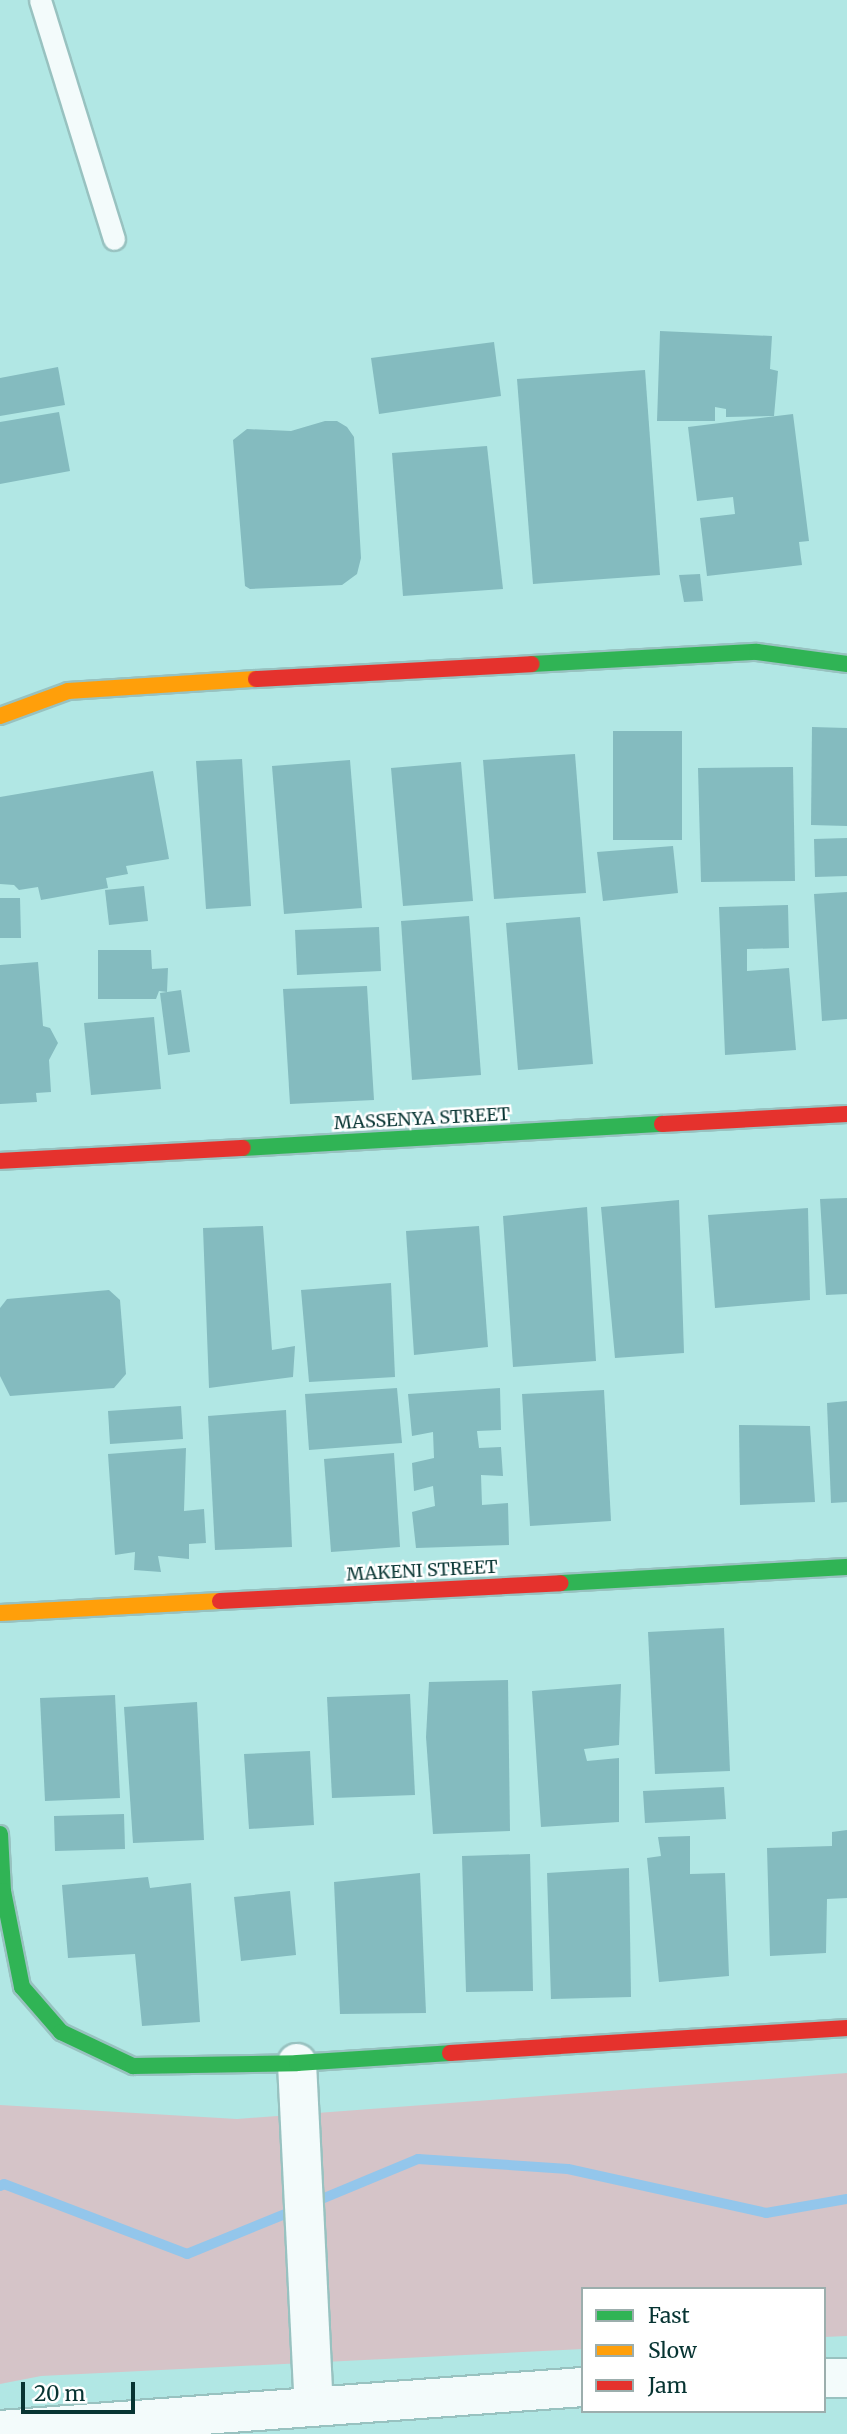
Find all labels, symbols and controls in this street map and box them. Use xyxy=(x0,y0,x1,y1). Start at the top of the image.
street label: MASSENYA STREET xyxy=(333,1104,511,1134)
street label: MAKENI STREET xyxy=(346,1556,498,1586)
legend xyxy=(581,2287,826,2413)
text: Fast xyxy=(648,2302,690,2329)
text: Slow xyxy=(648,2337,697,2364)
scale bar xyxy=(24,2368,138,2412)
text: Jam xyxy=(648,2372,687,2399)
text: 20 m xyxy=(34,2380,85,2407)

